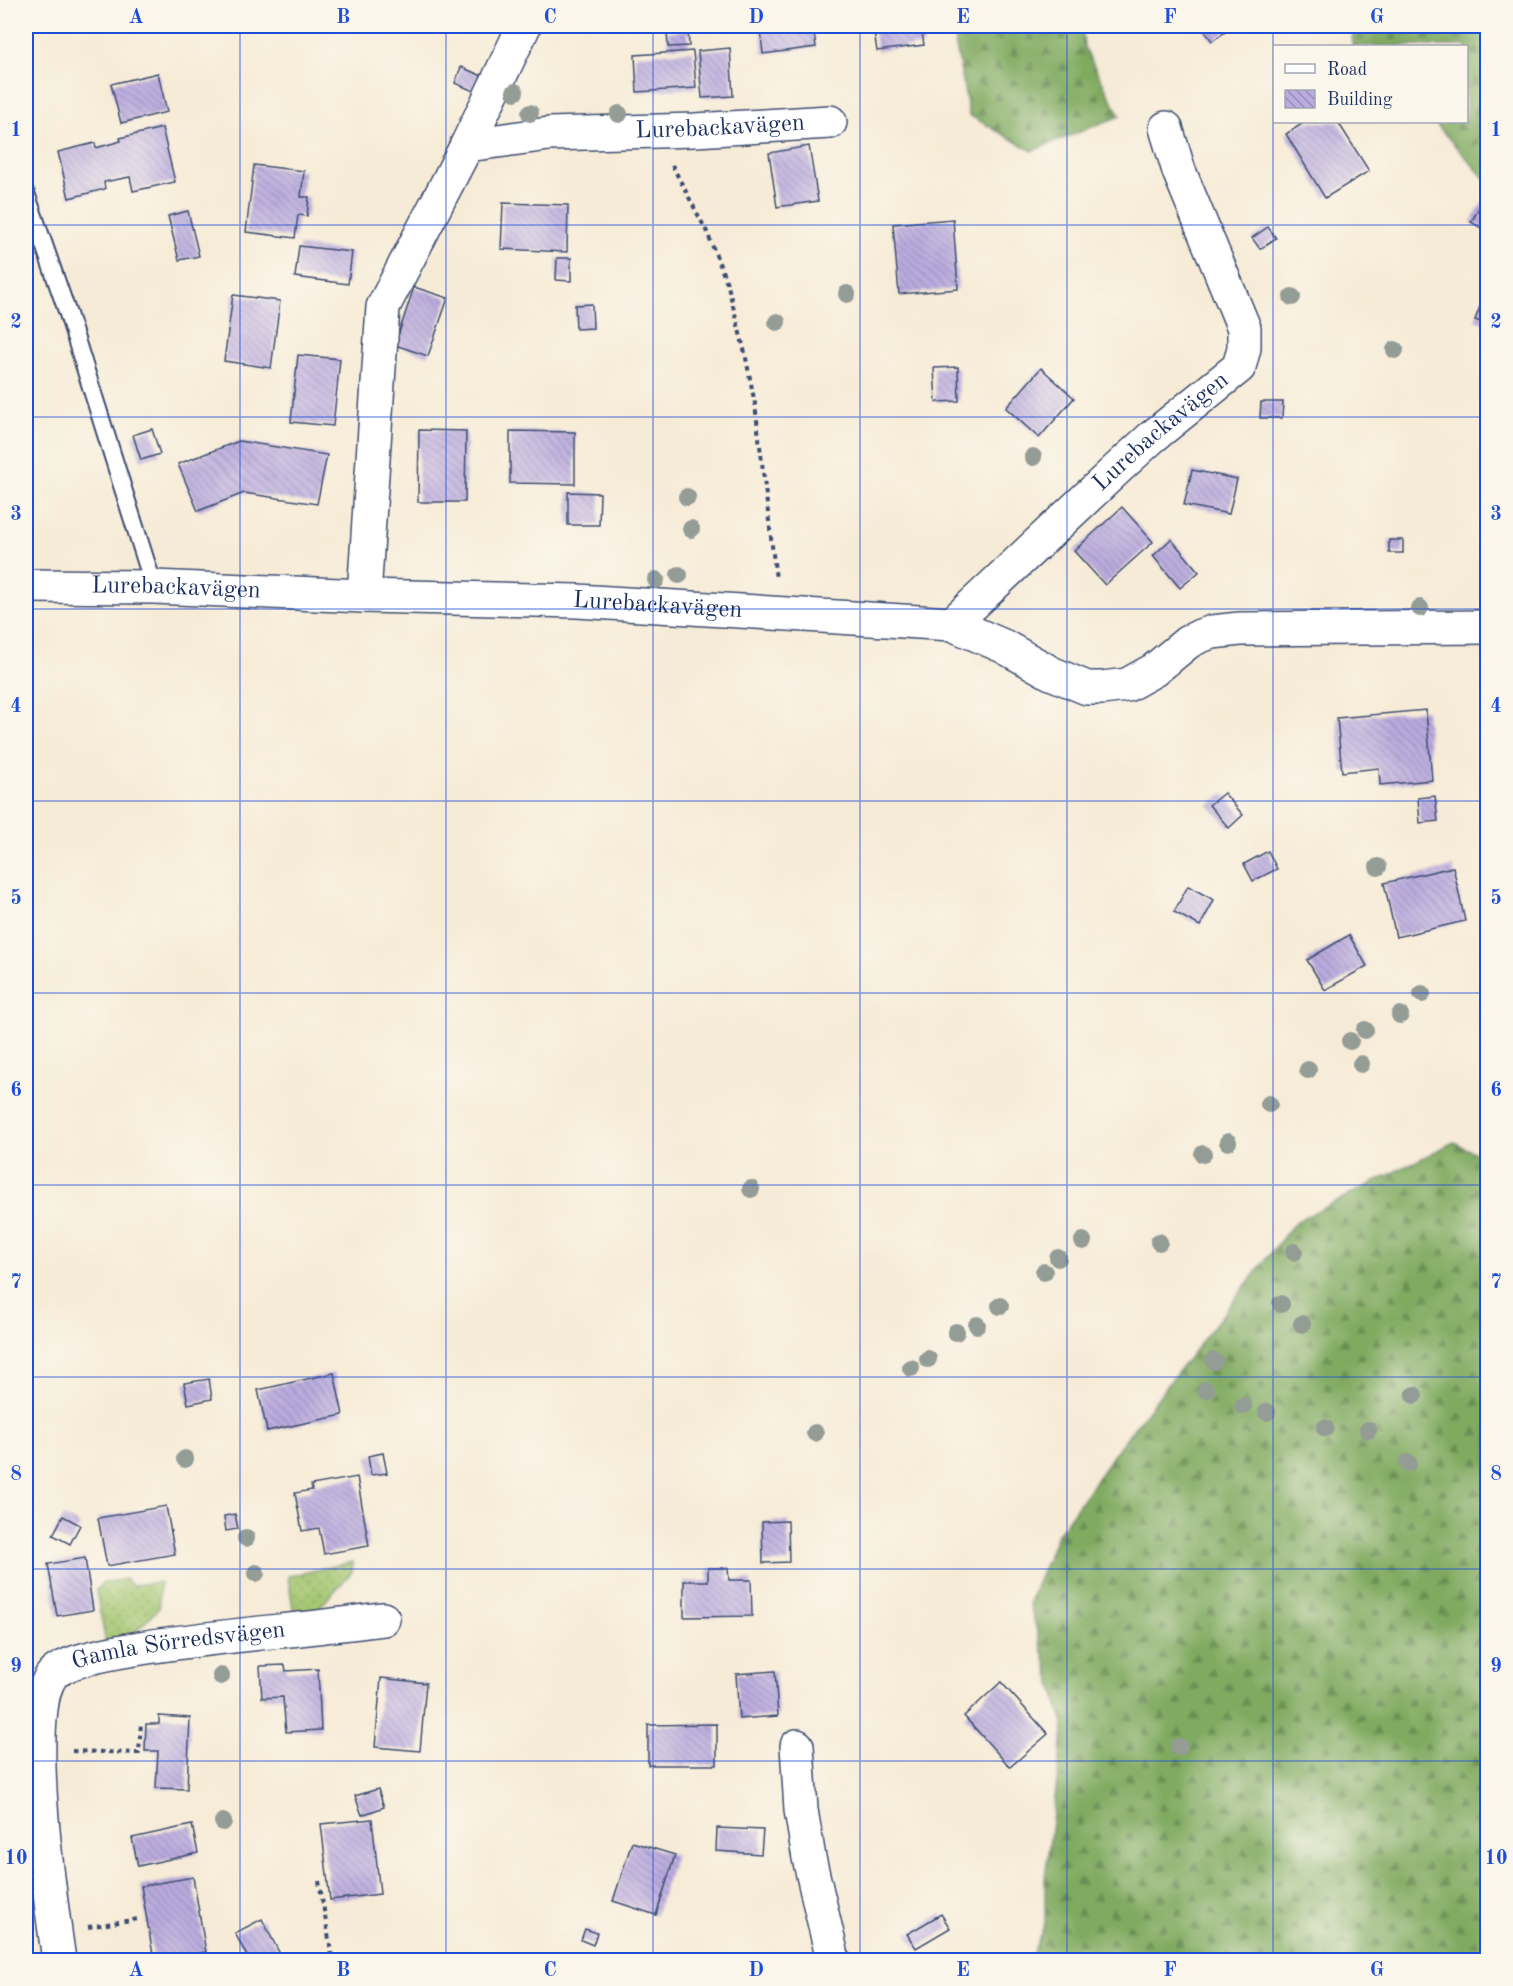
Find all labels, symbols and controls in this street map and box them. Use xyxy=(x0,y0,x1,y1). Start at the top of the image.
text: A xyxy=(128,8,144,28)
text: B xyxy=(336,8,350,28)
text: C xyxy=(543,8,557,28)
text: D xyxy=(748,8,764,28)
text: E xyxy=(956,8,970,28)
text: F xyxy=(1163,8,1177,28)
text: G xyxy=(1370,8,1384,28)
legend xyxy=(1273,45,1468,123)
text: Road xyxy=(1327,61,1367,79)
text: Building xyxy=(1327,91,1393,109)
street label: Lurebackavägen xyxy=(635,112,806,144)
text: 1 xyxy=(10,121,22,141)
text: 1 xyxy=(1490,121,1502,141)
text: 2 xyxy=(10,313,22,333)
text: 2 xyxy=(1490,313,1502,333)
street label: Lurebackavägen xyxy=(1089,368,1234,496)
text: 3 xyxy=(10,505,22,525)
text: 3 xyxy=(1490,505,1502,525)
street label: Lurebackavägen xyxy=(91,575,261,604)
street label: Lurebackavägen xyxy=(572,589,743,623)
text: 4 xyxy=(10,697,22,717)
text: 4 xyxy=(1490,697,1502,717)
text: 5 xyxy=(10,888,22,909)
text: 5 xyxy=(1490,888,1502,909)
text: 6 xyxy=(10,1081,22,1101)
text: 6 xyxy=(1490,1081,1502,1101)
text: 7 xyxy=(10,1273,22,1293)
text: 7 xyxy=(1490,1273,1502,1293)
text: 8 xyxy=(10,1465,22,1485)
text: 8 xyxy=(1490,1465,1502,1485)
street label: Gamla Sörredsvägen xyxy=(69,1618,287,1675)
text: 9 xyxy=(10,1657,22,1677)
text: 9 xyxy=(1490,1657,1502,1677)
text: 10 xyxy=(4,1849,28,1869)
text: 10 xyxy=(1484,1849,1508,1869)
text: A xyxy=(128,1961,144,1981)
text: B xyxy=(336,1961,350,1981)
text: C xyxy=(543,1961,557,1981)
text: D xyxy=(748,1961,764,1981)
text: E xyxy=(956,1961,970,1981)
text: F xyxy=(1163,1961,1177,1981)
text: G xyxy=(1370,1961,1384,1981)

